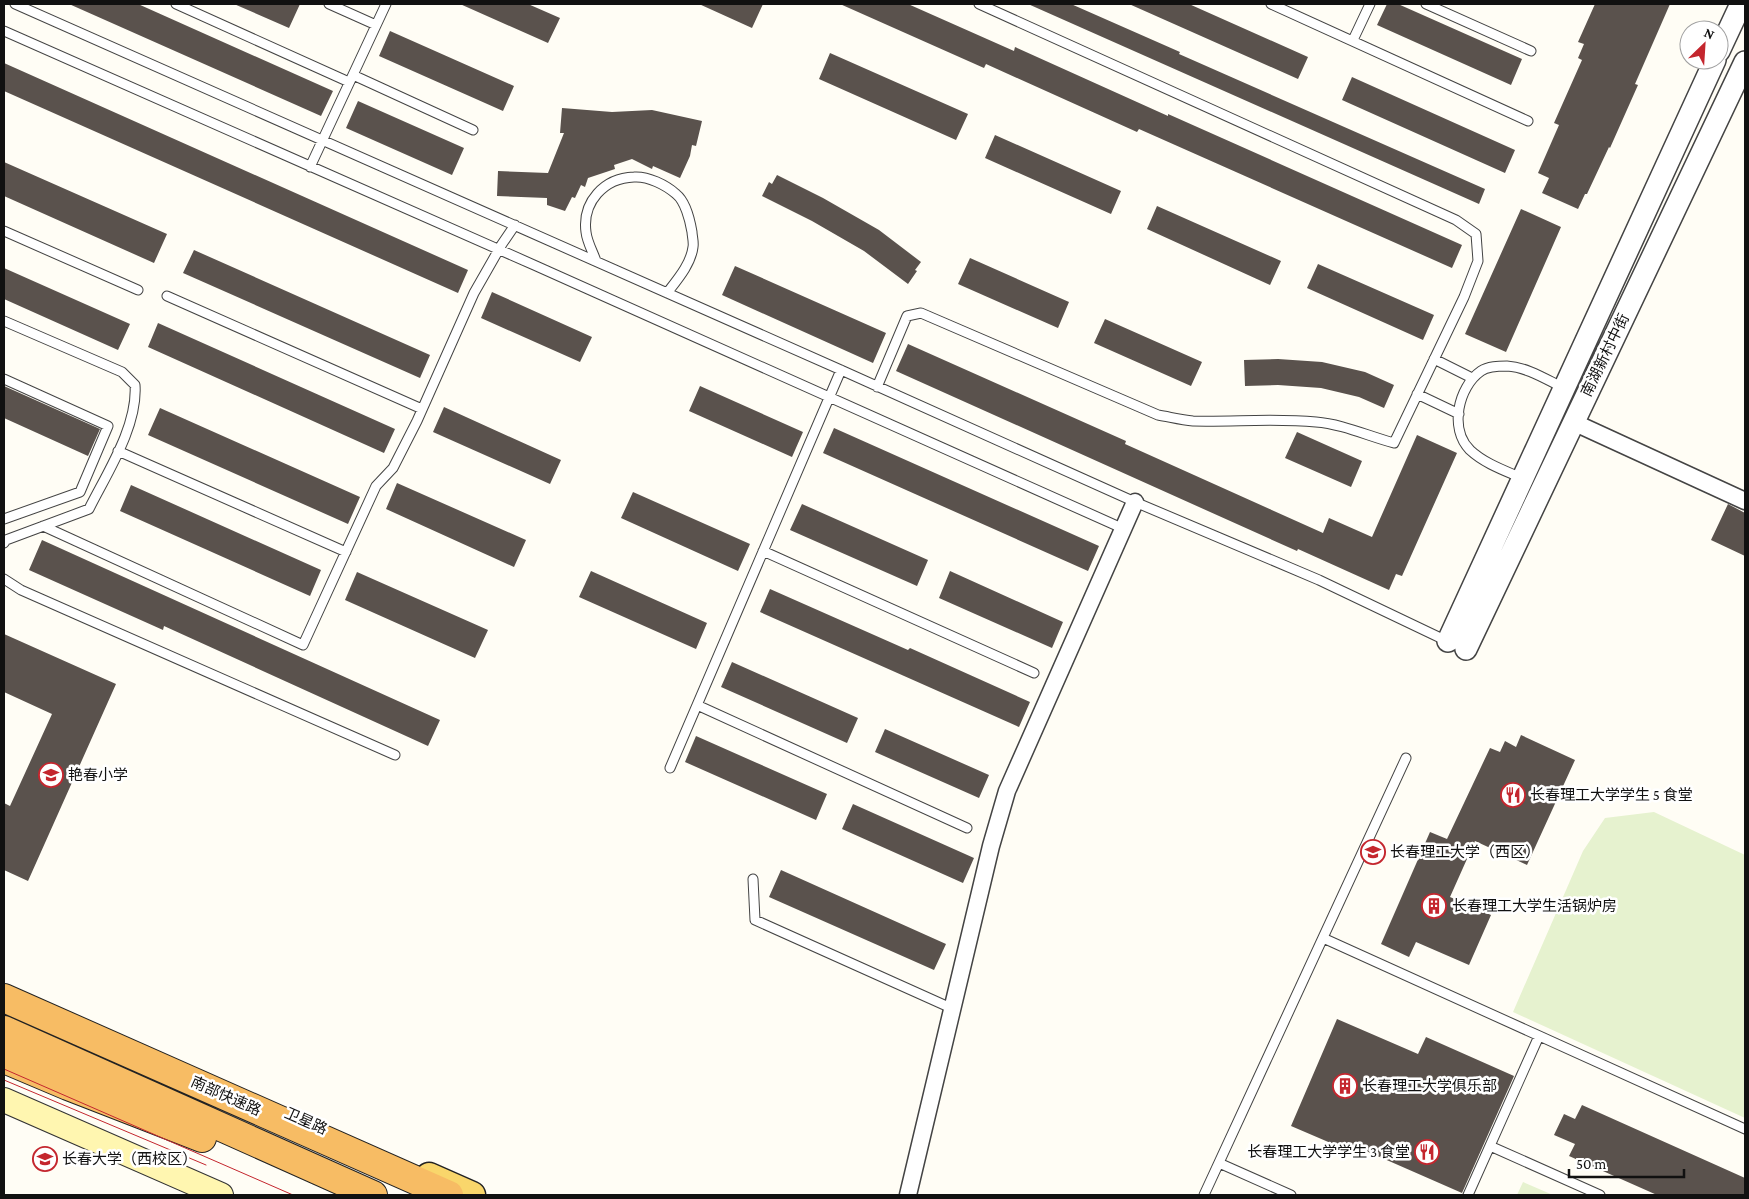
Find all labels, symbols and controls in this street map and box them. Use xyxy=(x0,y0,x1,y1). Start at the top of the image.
north arrow xyxy=(1679,20,1729,70)
text: N xyxy=(1702,24,1718,43)
street label: 南湖新村中街 xyxy=(1577,311,1632,399)
school or university icon: 艳春小学 xyxy=(38,762,64,788)
place label: 艳春小学 xyxy=(68,766,128,783)
restaurant icon: 长春理工大学学生 5 食堂 xyxy=(1500,782,1526,808)
place label: 长春理工大学学生 5 食堂 xyxy=(1530,787,1693,803)
school or university icon: 长春理工大学（西区） xyxy=(1360,839,1386,865)
place label: 长春理工大学（西区） xyxy=(1390,844,1540,860)
building icon: 长春理工大学生活锅炉房 xyxy=(1421,893,1447,919)
place label: 长春理工大学生活锅炉房 xyxy=(1452,897,1617,914)
street label: 南部快速路 xyxy=(188,1073,264,1119)
building icon: 长春理工大学俱乐部 xyxy=(1332,1073,1358,1099)
place label: 长春理工大学俱乐部 xyxy=(1362,1078,1497,1094)
street label: 卫星路 xyxy=(282,1105,330,1137)
restaurant icon: 长春理工大学学生 3 食堂 xyxy=(1414,1139,1440,1165)
place label: 长春理工大学学生 3 食堂 xyxy=(1247,1144,1410,1160)
school or university icon: 长春大学（西校区） xyxy=(32,1146,58,1172)
scale bar xyxy=(1569,1146,1684,1178)
place label: 长春大学（西校区） xyxy=(62,1150,197,1167)
text: 50 m xyxy=(1576,1156,1606,1172)

